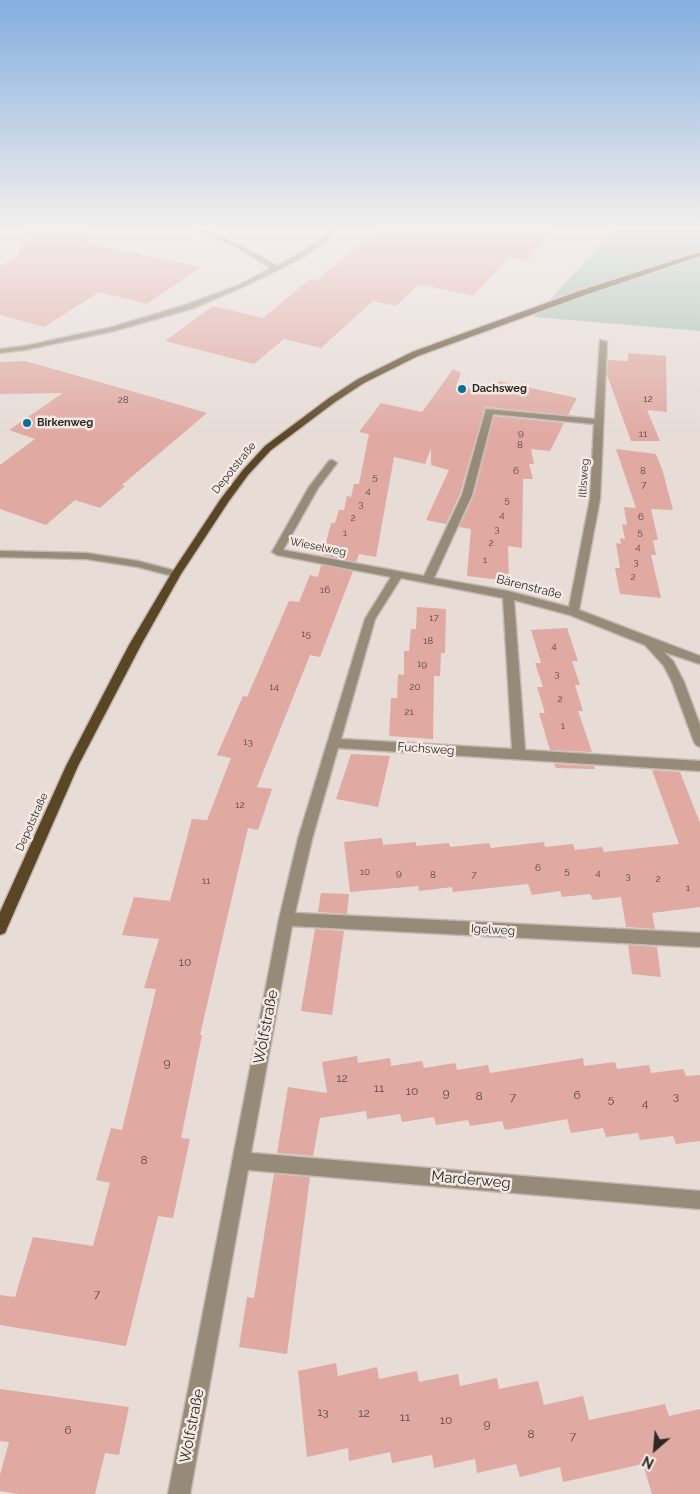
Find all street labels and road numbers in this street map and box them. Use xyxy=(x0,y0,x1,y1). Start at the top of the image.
street label: Depotstraße xyxy=(209,440,259,496)
street label: Iltisweg xyxy=(576,458,592,498)
street label: Wieselweg xyxy=(289,535,347,559)
street label: Bärenstraße xyxy=(495,572,563,602)
street label: Fuchsweg xyxy=(397,740,455,758)
street label: Depotstraße xyxy=(13,791,51,853)
street label: Igelweg xyxy=(470,922,516,938)
street label: Wolfstraße xyxy=(250,988,282,1066)
street label: Marderweg xyxy=(431,1168,511,1192)
street label: Wolfstraße xyxy=(176,1387,208,1465)

